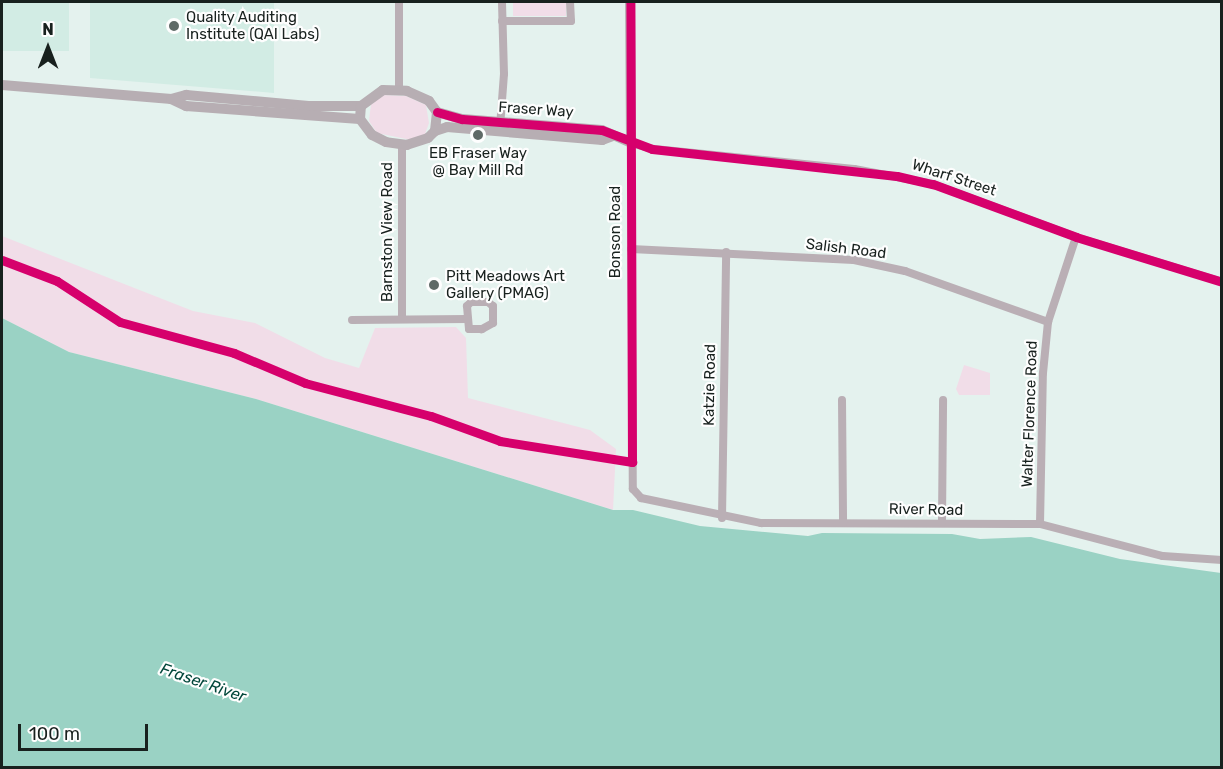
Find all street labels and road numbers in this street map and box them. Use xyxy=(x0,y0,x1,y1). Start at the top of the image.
street label: Fraser Way xyxy=(498,98,574,122)
street label: Wharf Street xyxy=(909,156,999,200)
street label: Barnston View Road xyxy=(379,162,397,302)
street label: Bonson Road xyxy=(607,186,625,278)
street label: Salish Road xyxy=(805,235,887,263)
street label: Walter Florence Road xyxy=(1018,340,1042,488)
street label: Katzie Road xyxy=(700,344,720,426)
street label: River Road xyxy=(888,500,964,520)

